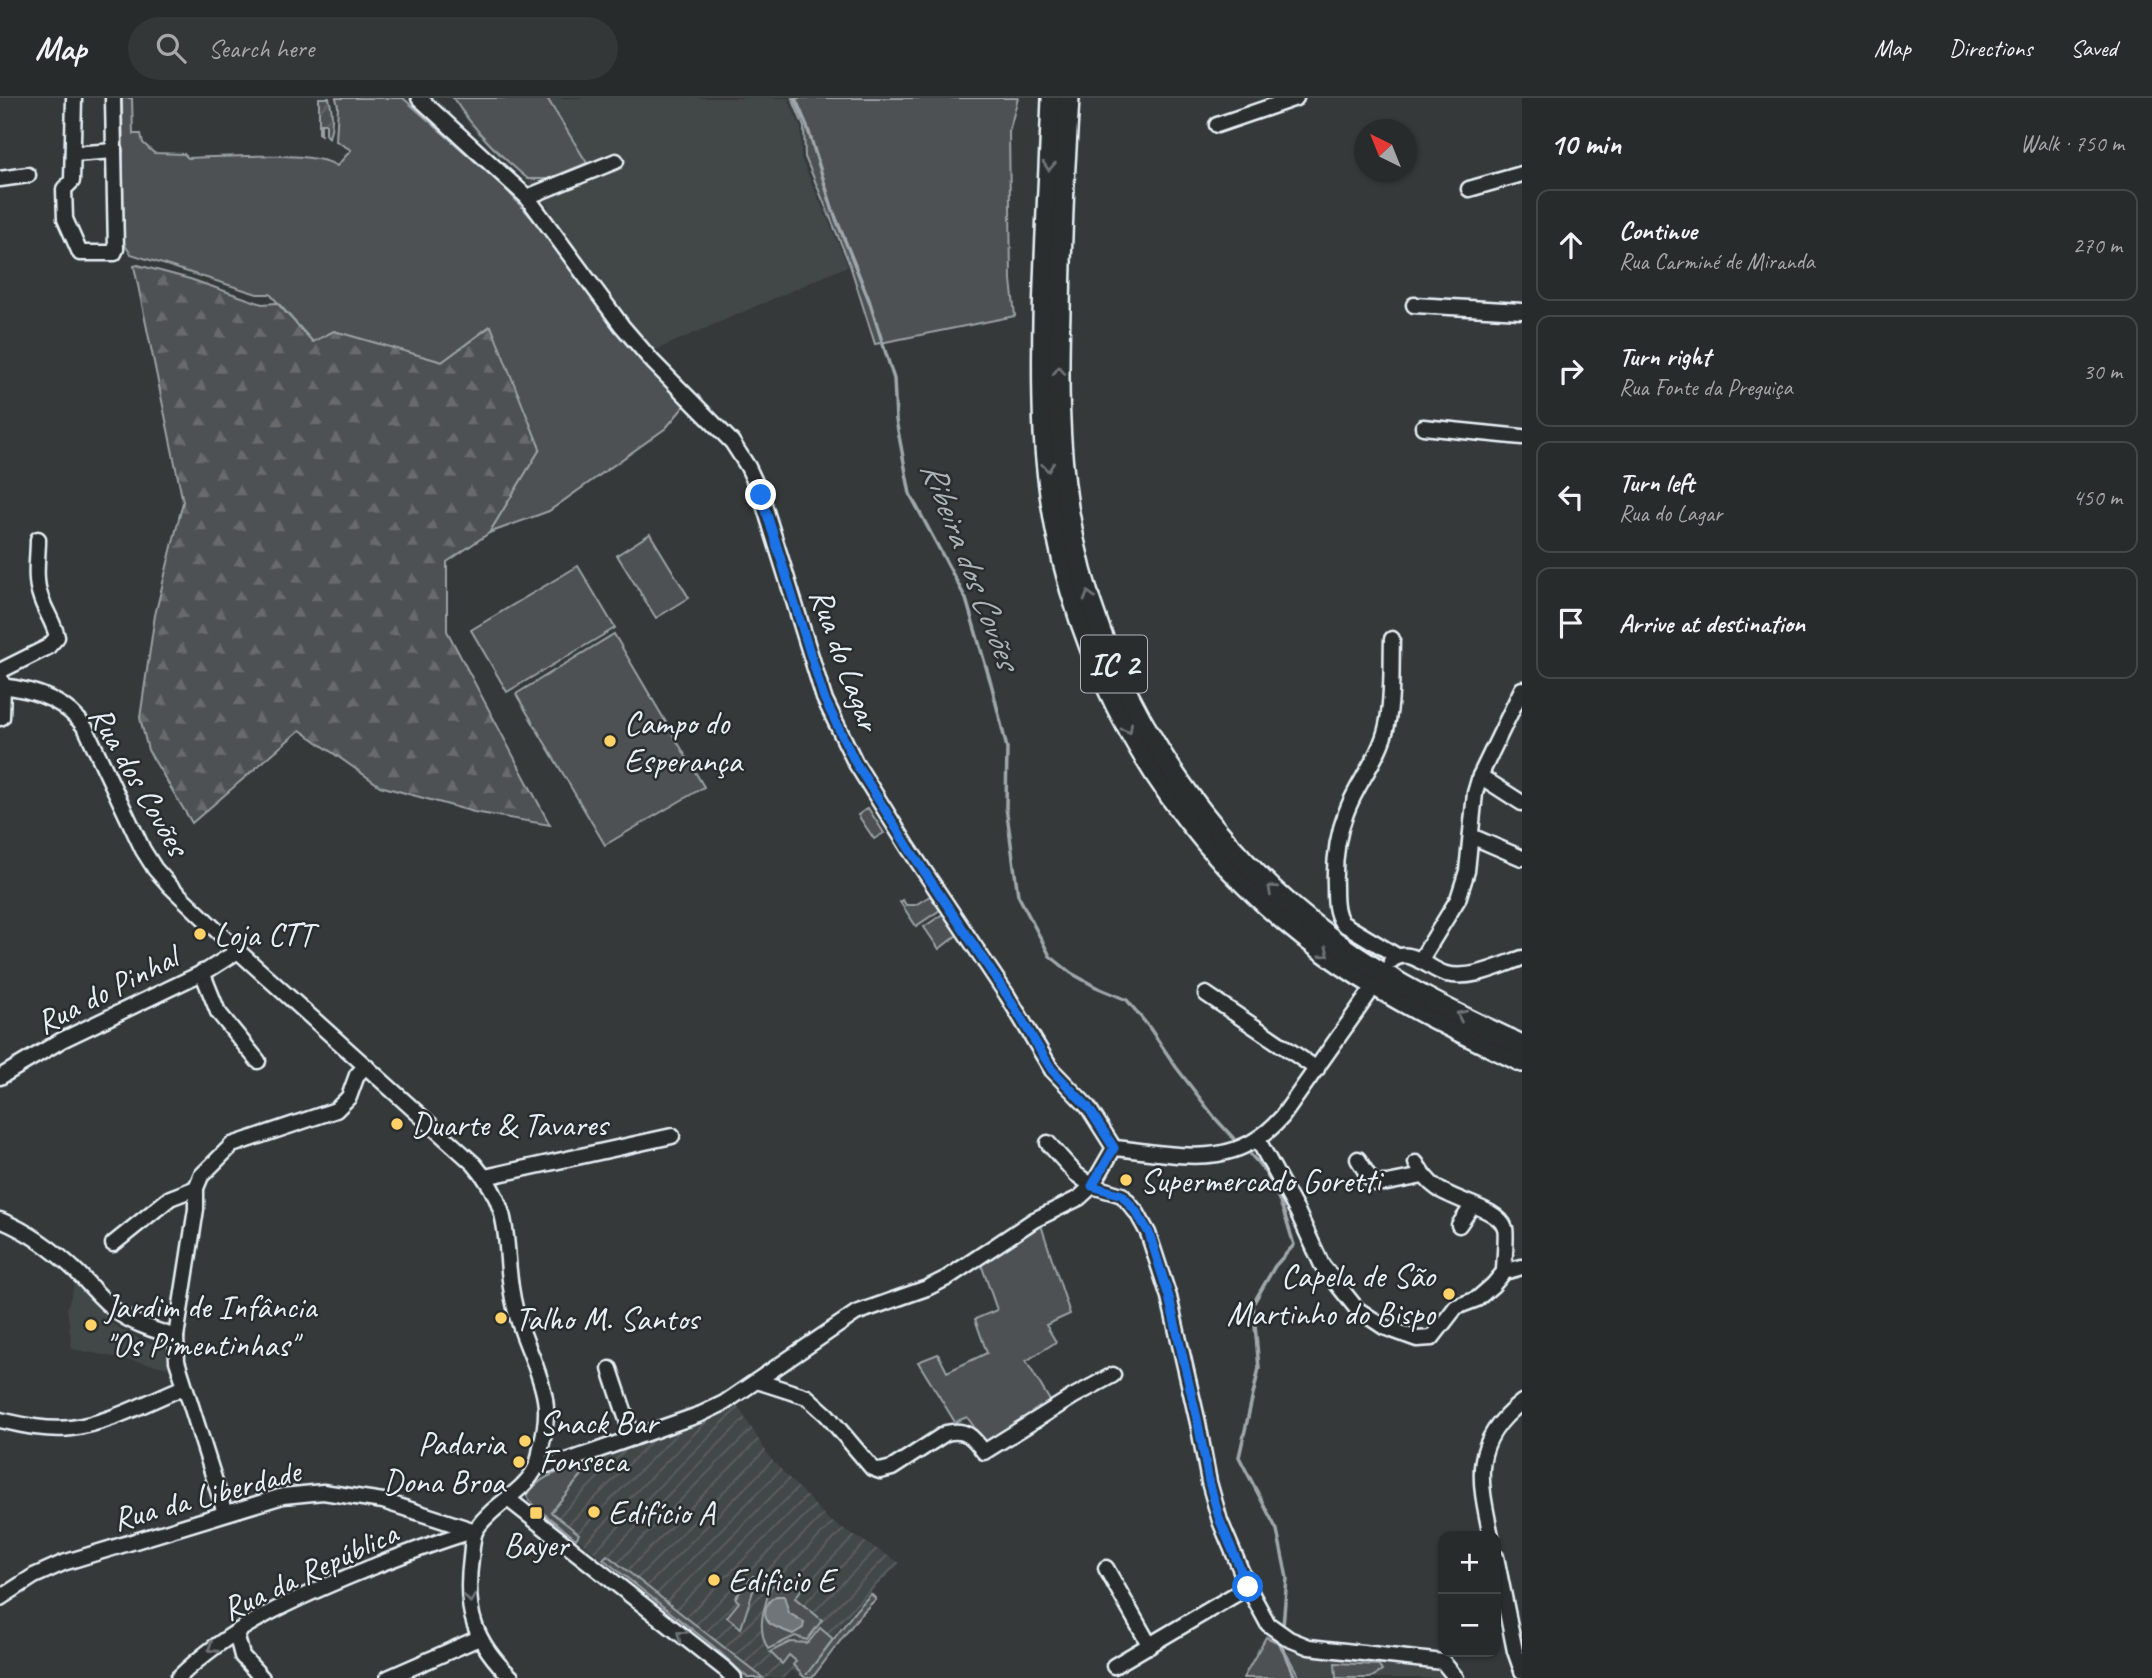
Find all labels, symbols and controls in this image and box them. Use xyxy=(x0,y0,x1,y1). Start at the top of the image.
search box xyxy=(128,17,618,80)
text: Map xyxy=(35,27,86,69)
icon: search xyxy=(152,29,190,67)
text: Search here xyxy=(208,32,314,65)
text: Map xyxy=(1874,33,1911,63)
text: Directions xyxy=(1949,33,2032,63)
text: Saved xyxy=(2070,33,2117,63)
north arrow xyxy=(1354,119,1417,182)
text: 10 min xyxy=(1550,125,1621,163)
text: Walk · 750 m xyxy=(2020,129,2124,158)
one-way arrow xyxy=(1042,161,1057,172)
text: Continue xyxy=(1619,214,1697,247)
icon: ahead xyxy=(1552,226,1590,264)
text: 270 m xyxy=(2073,231,2122,260)
text: Rua Carminé de Miranda xyxy=(1619,247,1815,276)
text: Turn right xyxy=(1619,340,1710,373)
icon: right xyxy=(1552,352,1590,390)
text: 30 m xyxy=(2083,357,2122,386)
one-way arrow xyxy=(1051,365,1067,376)
text: Rua Fonte da Preguiça xyxy=(1619,373,1793,402)
water label: Ribeira dos Covões xyxy=(911,455,1033,680)
one-way arrow xyxy=(1040,462,1055,473)
text: Turn left xyxy=(1619,466,1694,499)
icon: left xyxy=(1552,478,1590,516)
route end xyxy=(745,479,776,510)
text: 450 m xyxy=(2073,483,2122,512)
text: Rua do Lagar xyxy=(1619,499,1722,528)
street label: Rua do Lagar xyxy=(800,583,891,739)
one-way arrow xyxy=(1083,590,1098,602)
icon: arrive xyxy=(1552,604,1590,642)
text: Arrive at destination xyxy=(1619,607,1805,640)
road number: IC 2 xyxy=(1081,636,1147,692)
street label: Rua dos Covões xyxy=(79,698,200,865)
place label: Campo do Esperança xyxy=(624,702,745,782)
one-way arrow xyxy=(1120,722,1133,735)
marker: Campo do Esperança xyxy=(602,733,618,749)
one-way arrow xyxy=(1267,885,1280,897)
place label: Loja CTT xyxy=(214,914,320,956)
marker: Loja CTT xyxy=(192,926,208,942)
street label: Rua do Pinhal xyxy=(29,934,189,1043)
one-way arrow xyxy=(1317,945,1330,957)
one-way arrow xyxy=(1456,1009,1468,1023)
place label: Duarte & Tavares xyxy=(411,1104,610,1146)
marker: Duarte & Tavares xyxy=(389,1116,405,1132)
place label: Supermercado Goretti xyxy=(1140,1160,1385,1202)
marker: Supermercado Goretti xyxy=(1118,1172,1134,1188)
place label: Capela de São Martinho do Bispo xyxy=(1227,1255,1437,1335)
place label: Jardim de Infância "Os Pimentinhas" xyxy=(103,1286,318,1366)
marker: Capela de São Martinho do Bispo xyxy=(1441,1286,1457,1302)
place label: Talho M. Santos xyxy=(515,1298,702,1340)
marker: Talho M. Santos xyxy=(493,1310,509,1326)
marker: Jardim de Infância "Os Pimentinhas" xyxy=(83,1317,99,1333)
place label: Snack Bar Fonseca xyxy=(539,1402,660,1482)
place label: Padaria Dona Broa xyxy=(383,1423,508,1503)
marker: Snack Bar Fonseca xyxy=(517,1433,533,1449)
street label: Rua da Liberdade xyxy=(108,1449,307,1540)
marker: Padaria Dona Broa xyxy=(511,1454,527,1470)
place label: Edifício A xyxy=(608,1492,716,1534)
marker: Edifício A xyxy=(586,1504,602,1520)
marker: Bayer xyxy=(528,1505,544,1521)
street label: Rua da República xyxy=(215,1511,406,1630)
place label: Bayer xyxy=(504,1524,571,1566)
map controls xyxy=(1438,1531,1501,1657)
button: + xyxy=(1438,1531,1501,1594)
place label: Edificio E xyxy=(728,1560,839,1602)
route start xyxy=(1232,1571,1263,1602)
marker: Edificio E xyxy=(706,1572,722,1588)
one-way arrow xyxy=(462,1593,477,1604)
button: − xyxy=(1438,1594,1501,1657)
one-way arrow xyxy=(676,1630,689,1643)
one-way arrow xyxy=(207,1640,220,1653)

